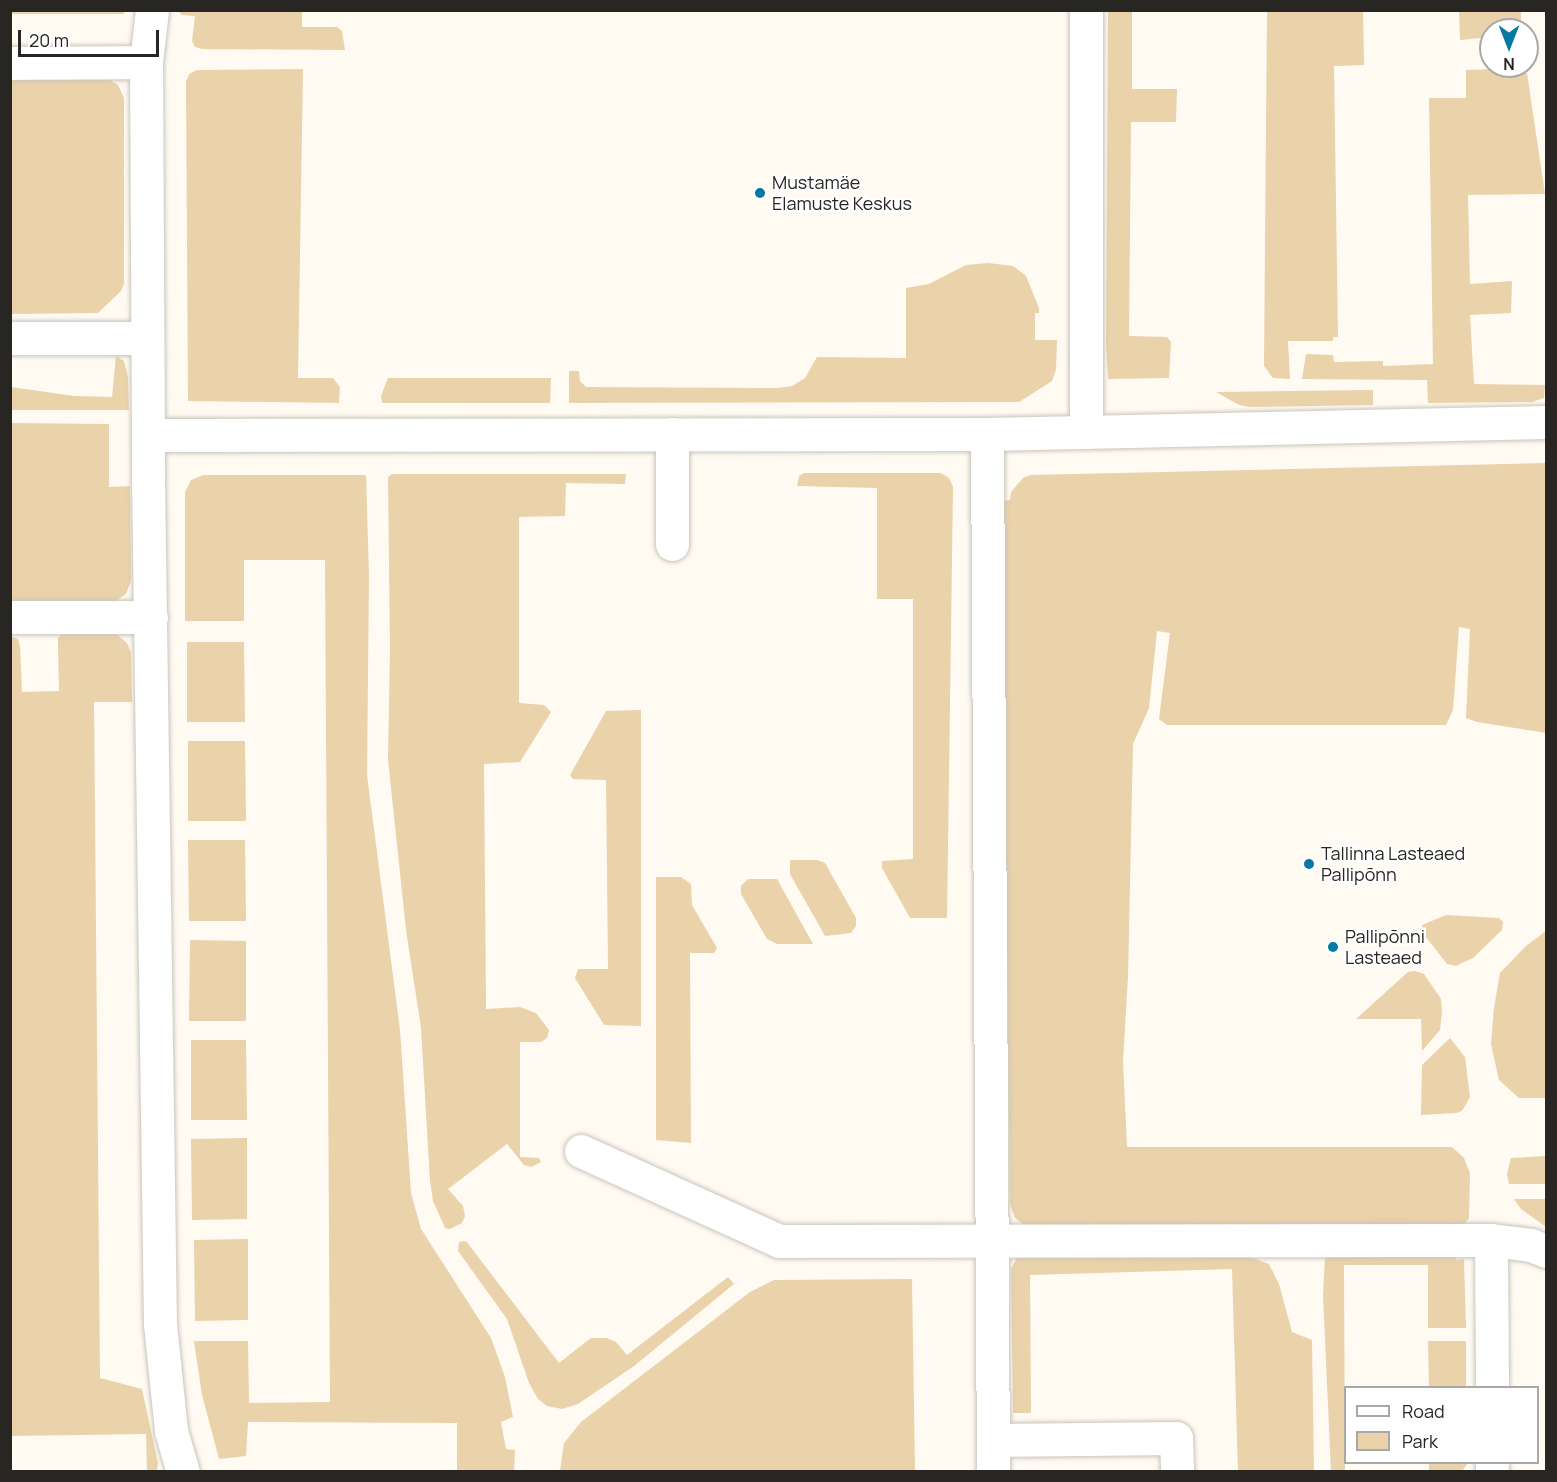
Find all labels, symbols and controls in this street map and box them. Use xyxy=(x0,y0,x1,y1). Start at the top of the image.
scale bar xyxy=(21,18,162,56)
north arrow xyxy=(1479,18,1539,78)
text: 20 m xyxy=(29,28,69,52)
text: N xyxy=(1503,53,1515,75)
place label: Mustamäe Elamuste Keskus xyxy=(772,172,912,214)
marker: Mustamäe Elamuste Keskus xyxy=(753,186,767,200)
place label: Tallinna Lasteaed Pallipõnn xyxy=(1321,843,1465,886)
marker: Tallinna Lasteaed Pallipõnn xyxy=(1302,857,1316,871)
place label: Pallipõnni Lasteaed xyxy=(1345,926,1425,968)
marker: Pallipõnni Lasteaed xyxy=(1326,940,1340,954)
legend xyxy=(1344,1386,1539,1464)
text: Road xyxy=(1402,1399,1445,1423)
text: Park xyxy=(1402,1429,1438,1453)

